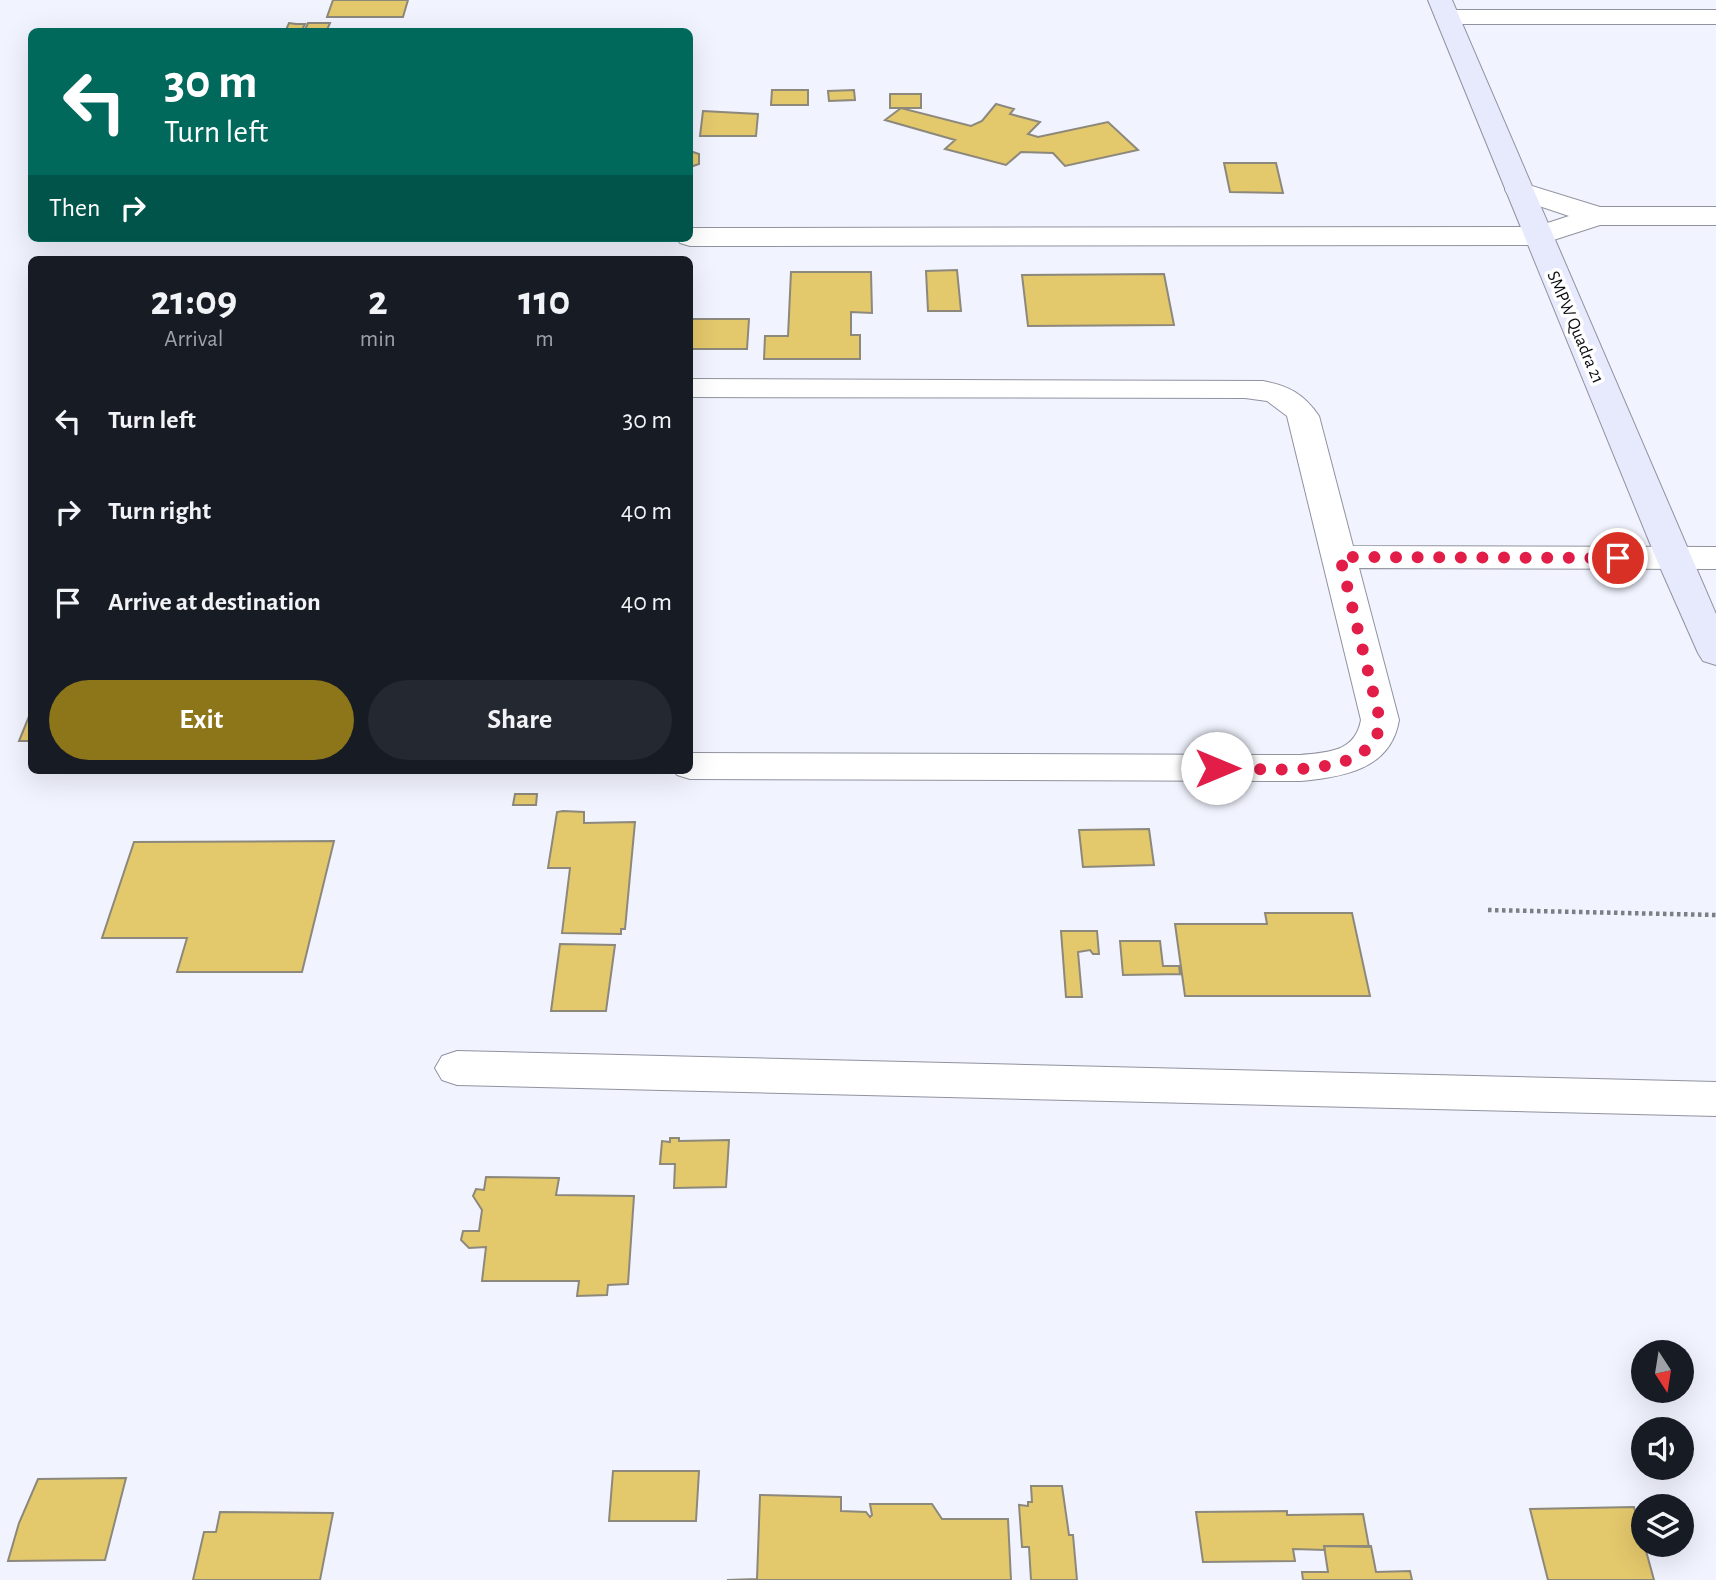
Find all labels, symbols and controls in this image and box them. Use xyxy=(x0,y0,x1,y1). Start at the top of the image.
icon: left xyxy=(49,56,140,147)
text: 30 m xyxy=(164,58,258,107)
text: Turn left xyxy=(164,116,268,148)
icon: right xyxy=(114,189,152,227)
text: Then xyxy=(49,195,100,221)
street label: SMPW Quadra 21 xyxy=(1543,268,1607,386)
text: 21:09 xyxy=(151,280,237,322)
text: 2 xyxy=(368,280,388,322)
text: 110 xyxy=(518,280,570,322)
text: Arrival xyxy=(164,328,224,351)
text: min xyxy=(360,328,396,351)
text: m xyxy=(535,328,554,351)
icon: left xyxy=(49,402,87,440)
text: Turn left xyxy=(108,407,196,433)
text: 30 m xyxy=(622,407,672,433)
icon: right xyxy=(49,493,87,531)
text: Turn right xyxy=(108,498,211,524)
text: 40 m xyxy=(621,498,672,524)
pin xyxy=(1588,528,1648,588)
icon: arrive xyxy=(1599,539,1637,577)
icon: arrive xyxy=(49,584,87,622)
text: Arrive at destination xyxy=(108,589,321,615)
text: 40 m xyxy=(621,589,672,615)
button: Exit xyxy=(49,680,354,760)
button: Share xyxy=(368,680,672,760)
position arrow xyxy=(1180,731,1254,805)
north arrow xyxy=(1631,1340,1694,1404)
map controls xyxy=(1631,1340,1694,1557)
button: sound xyxy=(1631,1417,1694,1480)
button: layers xyxy=(1631,1494,1694,1557)

